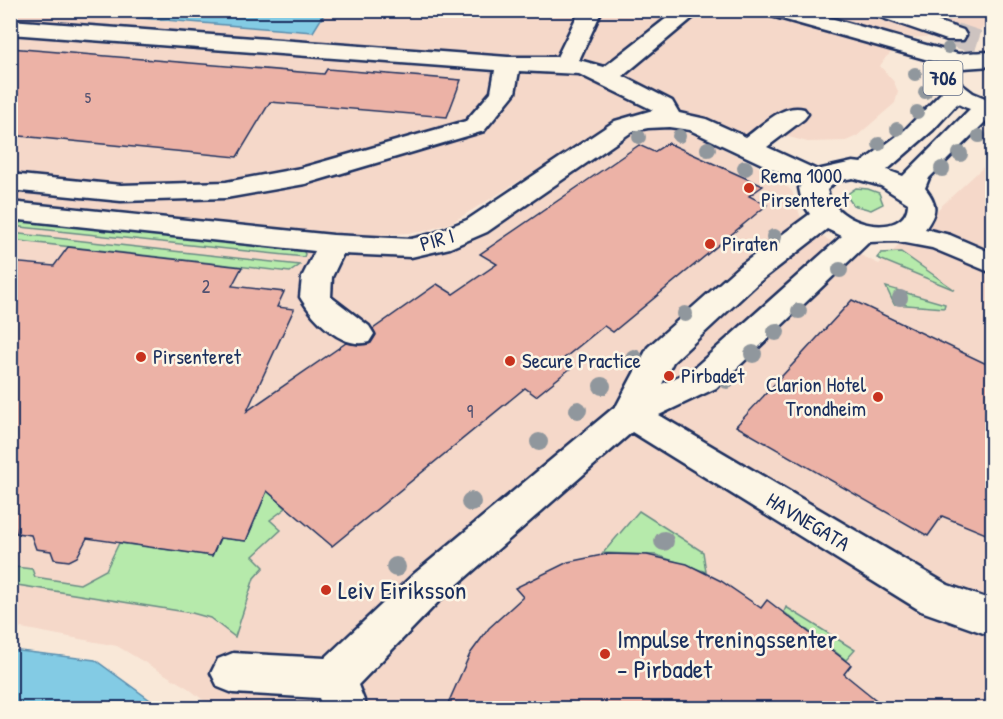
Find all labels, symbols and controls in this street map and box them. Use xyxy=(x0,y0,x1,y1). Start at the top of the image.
road number: 706 xyxy=(924,61,962,95)
house number: 5 xyxy=(85,87,92,108)
place label: Rema 1000 Pirsenteret xyxy=(761,161,850,214)
marker: Rema 1000 Pirsenteret xyxy=(742,181,756,195)
street label: PIR I xyxy=(416,221,457,258)
place label: Piraten xyxy=(722,229,778,258)
marker: Piraten xyxy=(703,237,717,251)
house number: 2 xyxy=(202,274,211,299)
place label: Pirsenteret xyxy=(153,342,242,371)
place label: Secure Practice xyxy=(522,346,641,375)
marker: Pirsenteret xyxy=(134,350,148,364)
marker: Secure Practice xyxy=(503,354,517,368)
place label: Pirbadet xyxy=(681,361,745,390)
marker: Pirbadet xyxy=(662,369,676,383)
place label: Clarion Hotel Trondheim xyxy=(766,370,866,423)
marker: Clarion Hotel Trondheim xyxy=(871,390,885,404)
house number: 9 xyxy=(467,399,474,424)
street label: HAVNEGATA xyxy=(761,485,855,558)
place label: Leiv Eiriksson xyxy=(338,572,466,607)
marker: Leiv Eiriksson xyxy=(319,583,333,597)
place label: Impulse treningssenter - Pirbadet xyxy=(617,621,837,686)
marker: Impulse treningssenter - Pirbadet xyxy=(598,647,612,661)

